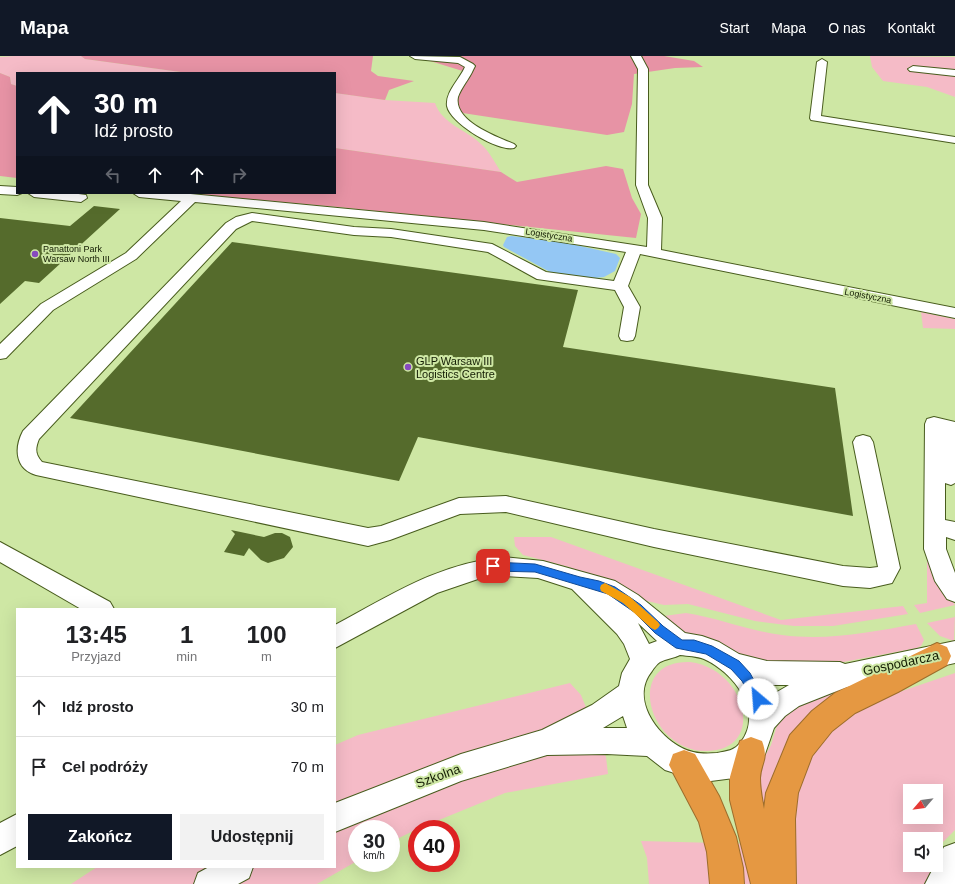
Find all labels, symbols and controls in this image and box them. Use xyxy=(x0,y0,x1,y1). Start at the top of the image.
text: Mapa xyxy=(20,17,69,38)
text: Start xyxy=(720,20,749,36)
text: Mapa xyxy=(771,20,806,36)
text: O nas xyxy=(828,20,866,36)
text: Kontakt xyxy=(888,20,935,36)
icon: ahead xyxy=(28,88,80,140)
text: 30 m xyxy=(94,88,158,119)
text: Idź prosto xyxy=(94,121,173,141)
icon: left xyxy=(102,164,124,186)
icon: ahead xyxy=(144,164,166,186)
icon: ahead xyxy=(186,164,208,186)
icon: right xyxy=(228,164,250,186)
street label: Logistyczna xyxy=(525,226,573,244)
place label: Panattoni Park Warsaw North III xyxy=(43,244,110,264)
marker: Panattoni Park Warsaw North III xyxy=(30,249,40,259)
street label: Logistyczna xyxy=(844,287,892,305)
place label: GLP Warsaw III Logistics Centre xyxy=(416,355,495,380)
marker: GLP Warsaw III Logistics Centre xyxy=(403,362,413,372)
pin xyxy=(476,549,510,583)
icon: arrive xyxy=(482,555,504,577)
text: 13:45 xyxy=(65,621,127,648)
text: 1 xyxy=(180,621,193,648)
text: 100 xyxy=(247,621,287,648)
street label: Gospodarcza xyxy=(862,647,941,678)
text: Przyjazd xyxy=(71,649,121,664)
text: min xyxy=(176,649,197,664)
text: m xyxy=(261,649,272,664)
position arrow xyxy=(737,678,779,720)
icon: ahead xyxy=(28,696,50,718)
text: Idź prosto xyxy=(62,698,134,715)
text: 30 m xyxy=(291,698,324,715)
icon: arrive xyxy=(28,756,50,778)
text: Cel podróży xyxy=(62,758,148,775)
text: 70 m xyxy=(291,758,324,775)
street label: Szkolna xyxy=(414,761,463,791)
north arrow xyxy=(903,784,943,824)
map controls xyxy=(903,784,943,872)
button: Zakończ xyxy=(28,814,172,860)
button: Udostępnij xyxy=(180,814,324,860)
speed limit sign: 40 xyxy=(408,820,460,872)
text: 30 xyxy=(363,830,385,852)
button: sound xyxy=(903,832,943,872)
text: km/h xyxy=(363,850,385,861)

